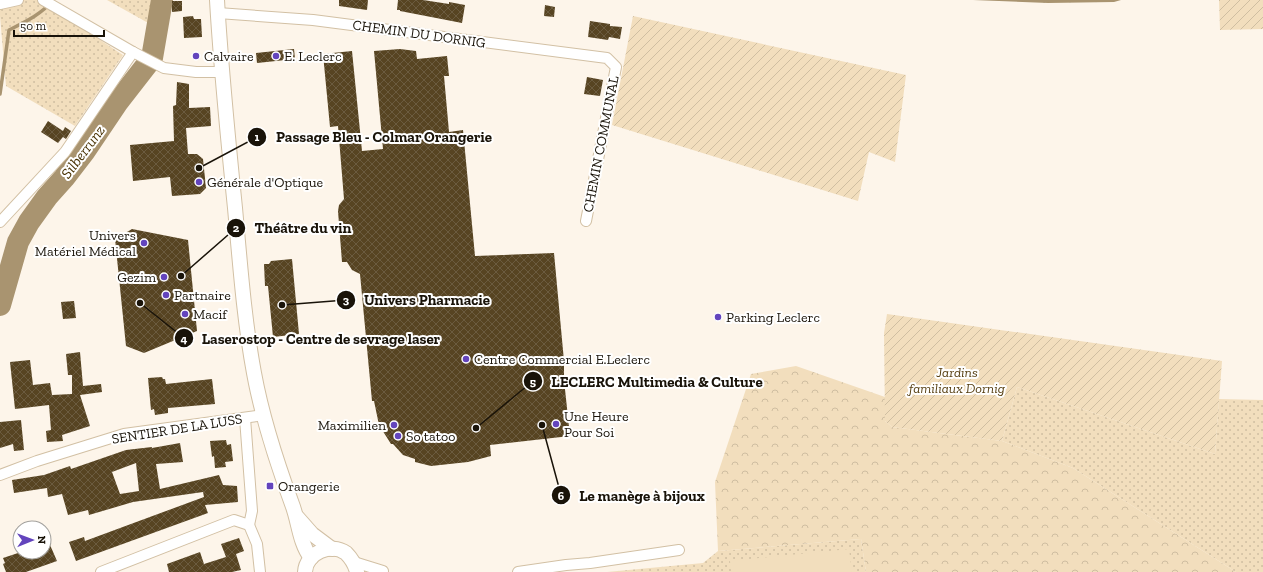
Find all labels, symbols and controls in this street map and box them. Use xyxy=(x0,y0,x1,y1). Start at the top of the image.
scale bar xyxy=(14,12,104,38)
street label: CHEMIN DU DORNIG xyxy=(351,16,487,52)
text: 50 m xyxy=(20,19,47,33)
place label: Calvaire xyxy=(204,48,254,65)
place label: E. Leclerc xyxy=(284,48,342,65)
marker: Calvaire xyxy=(191,51,201,61)
marker: E. Leclerc xyxy=(271,51,281,61)
street label: CHEMIN COMMUNAL xyxy=(579,74,623,214)
water label: Silberrunz xyxy=(57,122,109,182)
callout: Passage Bleu - Colmar Orangerie xyxy=(247,123,500,150)
text: Passage Bleu - Colmar Orangerie xyxy=(276,128,492,146)
text: 1 xyxy=(255,130,260,144)
place label: Générale d'Optique xyxy=(207,174,324,191)
marker: Générale d'Optique xyxy=(194,177,204,187)
callout: Théâtre du vin xyxy=(226,214,359,241)
text: Théâtre du vin xyxy=(255,219,352,237)
text: 2 xyxy=(233,221,240,235)
place label: Univers Matériel Médical xyxy=(35,227,136,260)
marker: Univers Matériel Médical xyxy=(139,238,149,248)
place label: Gezim xyxy=(117,269,156,286)
marker: Gezim xyxy=(159,272,169,282)
callout: Univers Pharmacie xyxy=(336,286,498,313)
place label: Partnaire xyxy=(174,287,231,304)
marker: Partnaire xyxy=(161,290,171,300)
text: Univers Pharmacie xyxy=(364,291,490,309)
text: 3 xyxy=(343,293,350,307)
place label: Macif xyxy=(193,306,228,323)
marker: Macif xyxy=(180,309,190,319)
place label: Parking Leclerc xyxy=(726,309,820,326)
marker: Parking Leclerc xyxy=(713,312,723,322)
callout: Laserostop - Centre de sevrage laser xyxy=(174,325,449,352)
text: Laserostop - Centre de sevrage laser xyxy=(202,330,441,348)
text: 4 xyxy=(181,332,188,346)
place label: Centre Commercial E.Leclerc xyxy=(474,351,650,368)
marker: Centre Commercial E.Leclerc xyxy=(461,354,471,364)
park label: Jardins familiaux Dornig xyxy=(907,364,1006,397)
callout: LECLERC Multimedia & Culture xyxy=(523,368,770,395)
text: LECLERC Multimedia & Culture xyxy=(551,373,763,391)
text: 5 xyxy=(530,375,536,389)
place label: Une Heure Pour Soi xyxy=(564,408,629,441)
street label: SENTIER DE LA LUSS xyxy=(110,410,244,448)
place label: Maximilien xyxy=(318,417,386,434)
marker: Une Heure Pour Soi xyxy=(551,419,561,429)
marker: Maximilien xyxy=(389,420,399,430)
place label: So tatoo xyxy=(406,428,455,445)
marker: So tatoo xyxy=(393,431,403,441)
place label: Orangerie xyxy=(278,478,340,495)
marker: Orangerie xyxy=(265,481,275,491)
callout: Le manège à bijoux xyxy=(551,482,713,509)
text: Le manège à bijoux xyxy=(579,487,705,505)
text: 6 xyxy=(558,489,565,503)
north arrow xyxy=(12,520,52,560)
text: N xyxy=(35,536,48,545)

